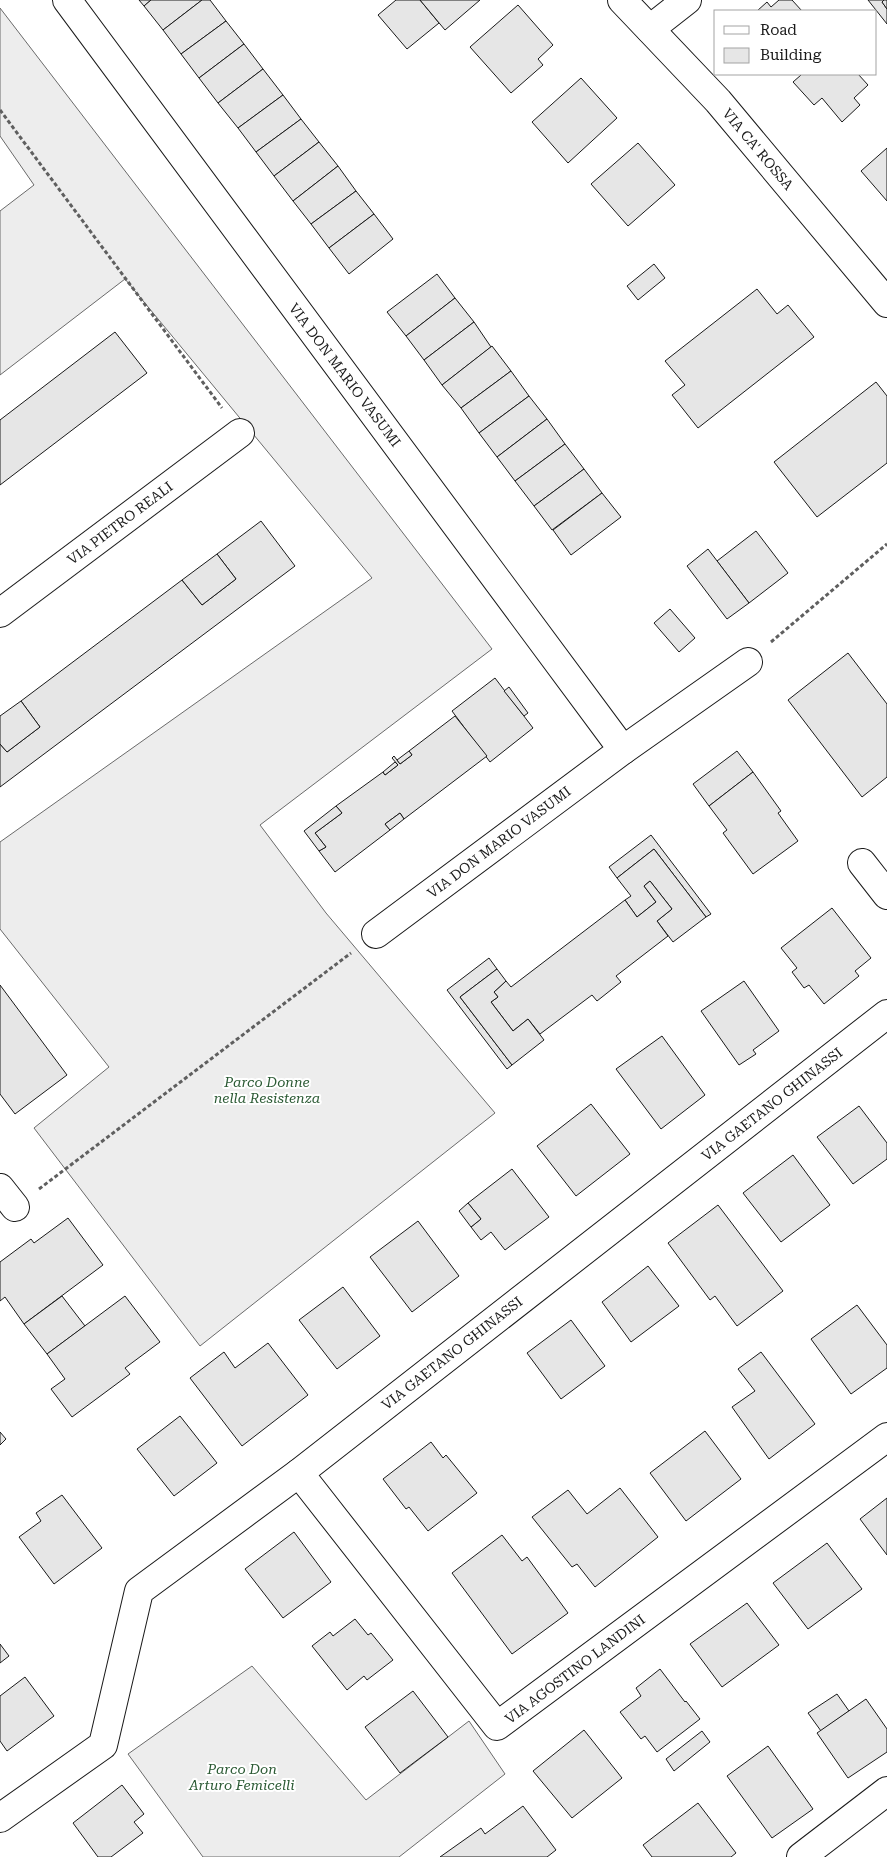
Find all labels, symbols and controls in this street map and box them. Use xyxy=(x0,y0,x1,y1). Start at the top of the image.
legend xyxy=(714,10,877,75)
text: Road xyxy=(760,21,797,39)
text: Building xyxy=(760,46,822,64)
street label: VIA CA' ROSSA xyxy=(719,105,797,193)
street label: VIA DON MARIO VASUMI xyxy=(286,300,404,450)
street label: VIA PIETRO REALI xyxy=(64,478,176,568)
street label: VIA DON MARIO VASUMI xyxy=(424,783,574,901)
street label: VIA GAETANO GHINASSI xyxy=(699,1044,845,1164)
park label: Parco Donne nella Resistenza xyxy=(214,1074,320,1106)
street label: VIA GAETANO GHINASSI xyxy=(379,1293,525,1413)
street label: VIA AGOSTINO LANDINI xyxy=(502,1611,648,1727)
park label: Parco Don Arturo Femicelli xyxy=(188,1761,295,1793)

